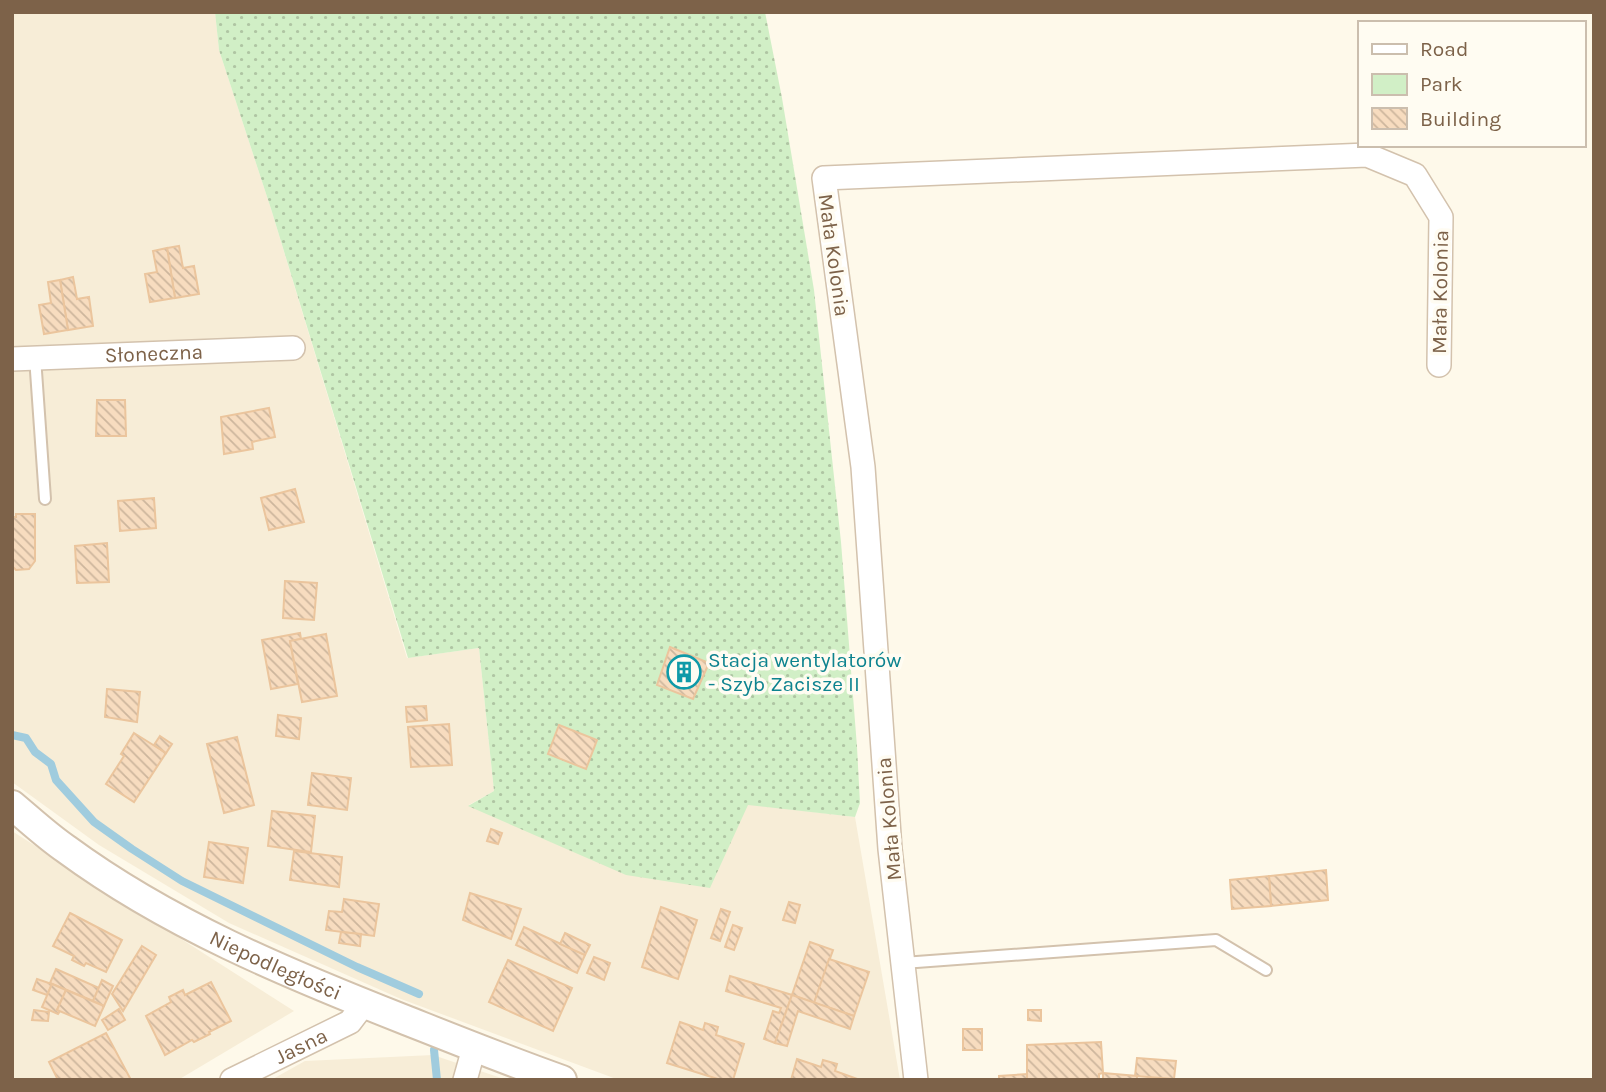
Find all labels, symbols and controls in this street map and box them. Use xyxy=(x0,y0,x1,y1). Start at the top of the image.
legend xyxy=(1358,21,1585,147)
text: Road xyxy=(1420,37,1468,61)
text: Park xyxy=(1420,72,1463,96)
text: Building xyxy=(1420,107,1501,131)
street label: Mała Kolonia xyxy=(813,192,855,318)
street label: Mała Kolonia xyxy=(1427,230,1453,354)
street label: Słoneczna xyxy=(104,340,204,367)
place label: Stacja wentylatorów - Szyb Zacisze II xyxy=(708,648,902,696)
building icon: Stacja wentylatorów - Szyb Zacisze II xyxy=(665,653,703,691)
street label: Mała Kolonia xyxy=(872,756,906,882)
street label: Niepodległości xyxy=(206,925,345,1005)
street label: Jasna xyxy=(271,1023,331,1069)

